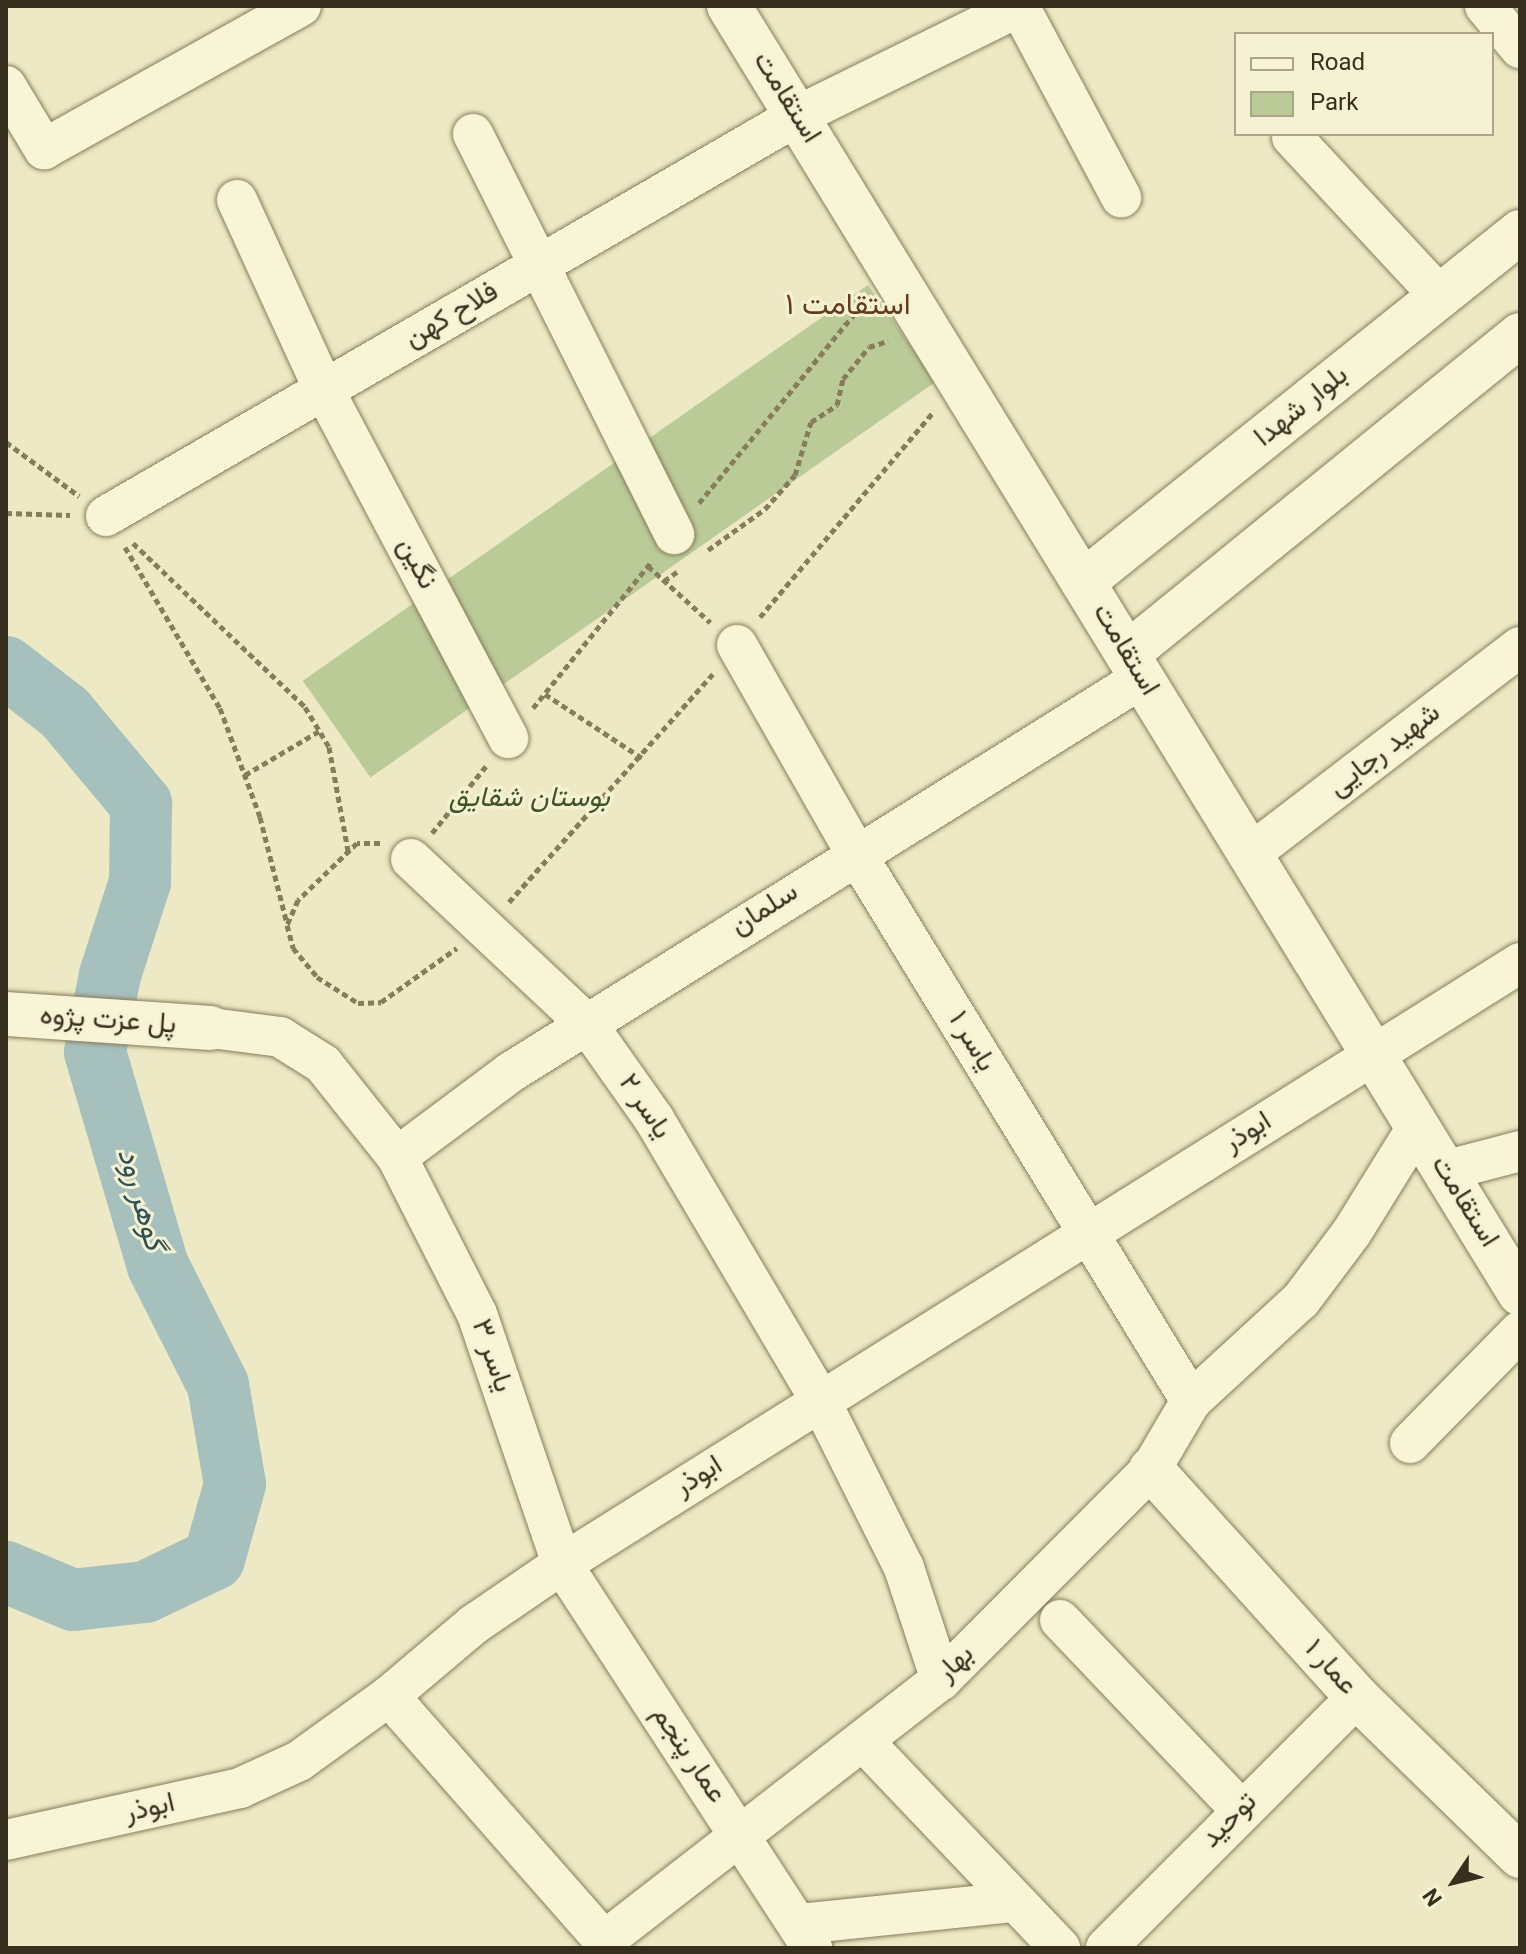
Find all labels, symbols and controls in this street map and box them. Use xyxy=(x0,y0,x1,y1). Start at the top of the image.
legend xyxy=(1234,32,1494,136)
text: Road xyxy=(1310,45,1365,83)
street label: استقامت xyxy=(745,46,827,150)
text: Park xyxy=(1310,85,1358,123)
street label: فلاح کهن xyxy=(399,276,505,356)
district label: استقامت ۱ xyxy=(785,289,911,325)
street label: بلوار شهدا xyxy=(1248,359,1356,455)
street label: نگین xyxy=(389,532,443,596)
street label: استقامت xyxy=(1084,598,1166,702)
street label: شهید رجایی xyxy=(1322,697,1448,805)
park label: بوستان شقایق xyxy=(449,782,609,816)
street label: سلمان xyxy=(725,876,805,944)
street label: پل عزت پژوه xyxy=(39,999,177,1043)
street label: یاسر ۱ xyxy=(940,1006,1002,1078)
street label: یاسر ۲ xyxy=(610,1068,678,1146)
street label: ابوذر xyxy=(1218,1105,1278,1161)
water label: گوهر رود xyxy=(107,1145,171,1255)
street label: استقامت xyxy=(1423,1150,1505,1254)
street label: یاسر ۳ xyxy=(463,1315,519,1397)
street label: ابوذر xyxy=(669,1449,729,1505)
street label: عمار ۱ xyxy=(1296,1633,1364,1703)
street label: بهار xyxy=(930,1638,982,1690)
street label: عمار پنجم xyxy=(643,1700,733,1810)
street label: توحید xyxy=(1195,1786,1265,1856)
street label: ابوذر xyxy=(122,1787,178,1831)
north arrow xyxy=(1414,1842,1494,1922)
text: N xyxy=(1415,1880,1453,1912)

